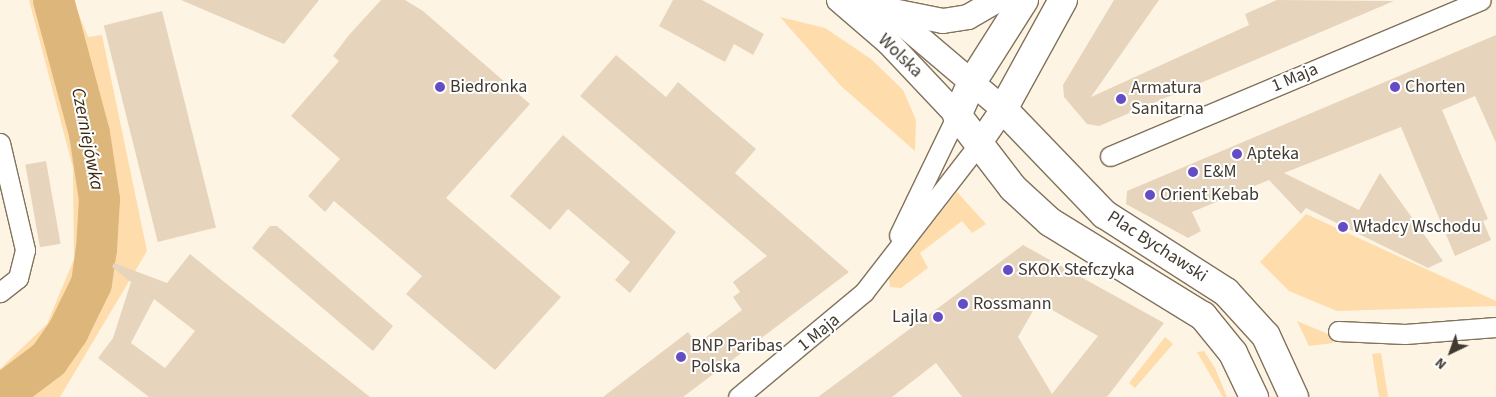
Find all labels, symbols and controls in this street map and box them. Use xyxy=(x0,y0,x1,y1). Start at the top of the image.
street label: Wolska xyxy=(873,30,927,82)
street label: 1 Maja xyxy=(1269,59,1321,97)
place label: Biedronka xyxy=(450,76,527,98)
place label: Chorten xyxy=(1405,76,1466,98)
place label: Armatura Sanitarna xyxy=(1131,78,1204,120)
marker: Biedronka xyxy=(434,81,446,93)
marker: Chorten xyxy=(1389,81,1401,93)
water label: Czerniejówka xyxy=(66,86,108,192)
marker: Armatura Sanitarna xyxy=(1115,93,1127,105)
place label: Apteka xyxy=(1247,143,1299,165)
marker: Apteka xyxy=(1231,148,1243,160)
place label: E&M xyxy=(1203,161,1237,183)
marker: E&M xyxy=(1187,166,1199,178)
place label: Orient Kebab xyxy=(1160,184,1259,206)
marker: Orient Kebab xyxy=(1144,189,1156,201)
street label: Plac Bychawski xyxy=(1103,207,1211,287)
place label: Władcy Wschodu xyxy=(1353,216,1481,238)
marker: Władcy Wschodu xyxy=(1337,221,1349,233)
place label: SKOK Stefczyka xyxy=(1018,259,1135,281)
marker: SKOK Stefczyka xyxy=(1002,264,1014,276)
place label: Rossmann xyxy=(973,293,1052,315)
marker: Rossmann xyxy=(957,298,969,310)
place label: Lajla xyxy=(892,306,928,328)
street label: 1 Maja xyxy=(793,309,845,357)
marker: Lajla xyxy=(932,311,944,323)
north arrow xyxy=(1426,327,1476,377)
place label: BNP Paribas Polska xyxy=(691,336,783,378)
marker: BNP Paribas Polska xyxy=(675,351,687,363)
text: N xyxy=(1431,353,1451,374)

